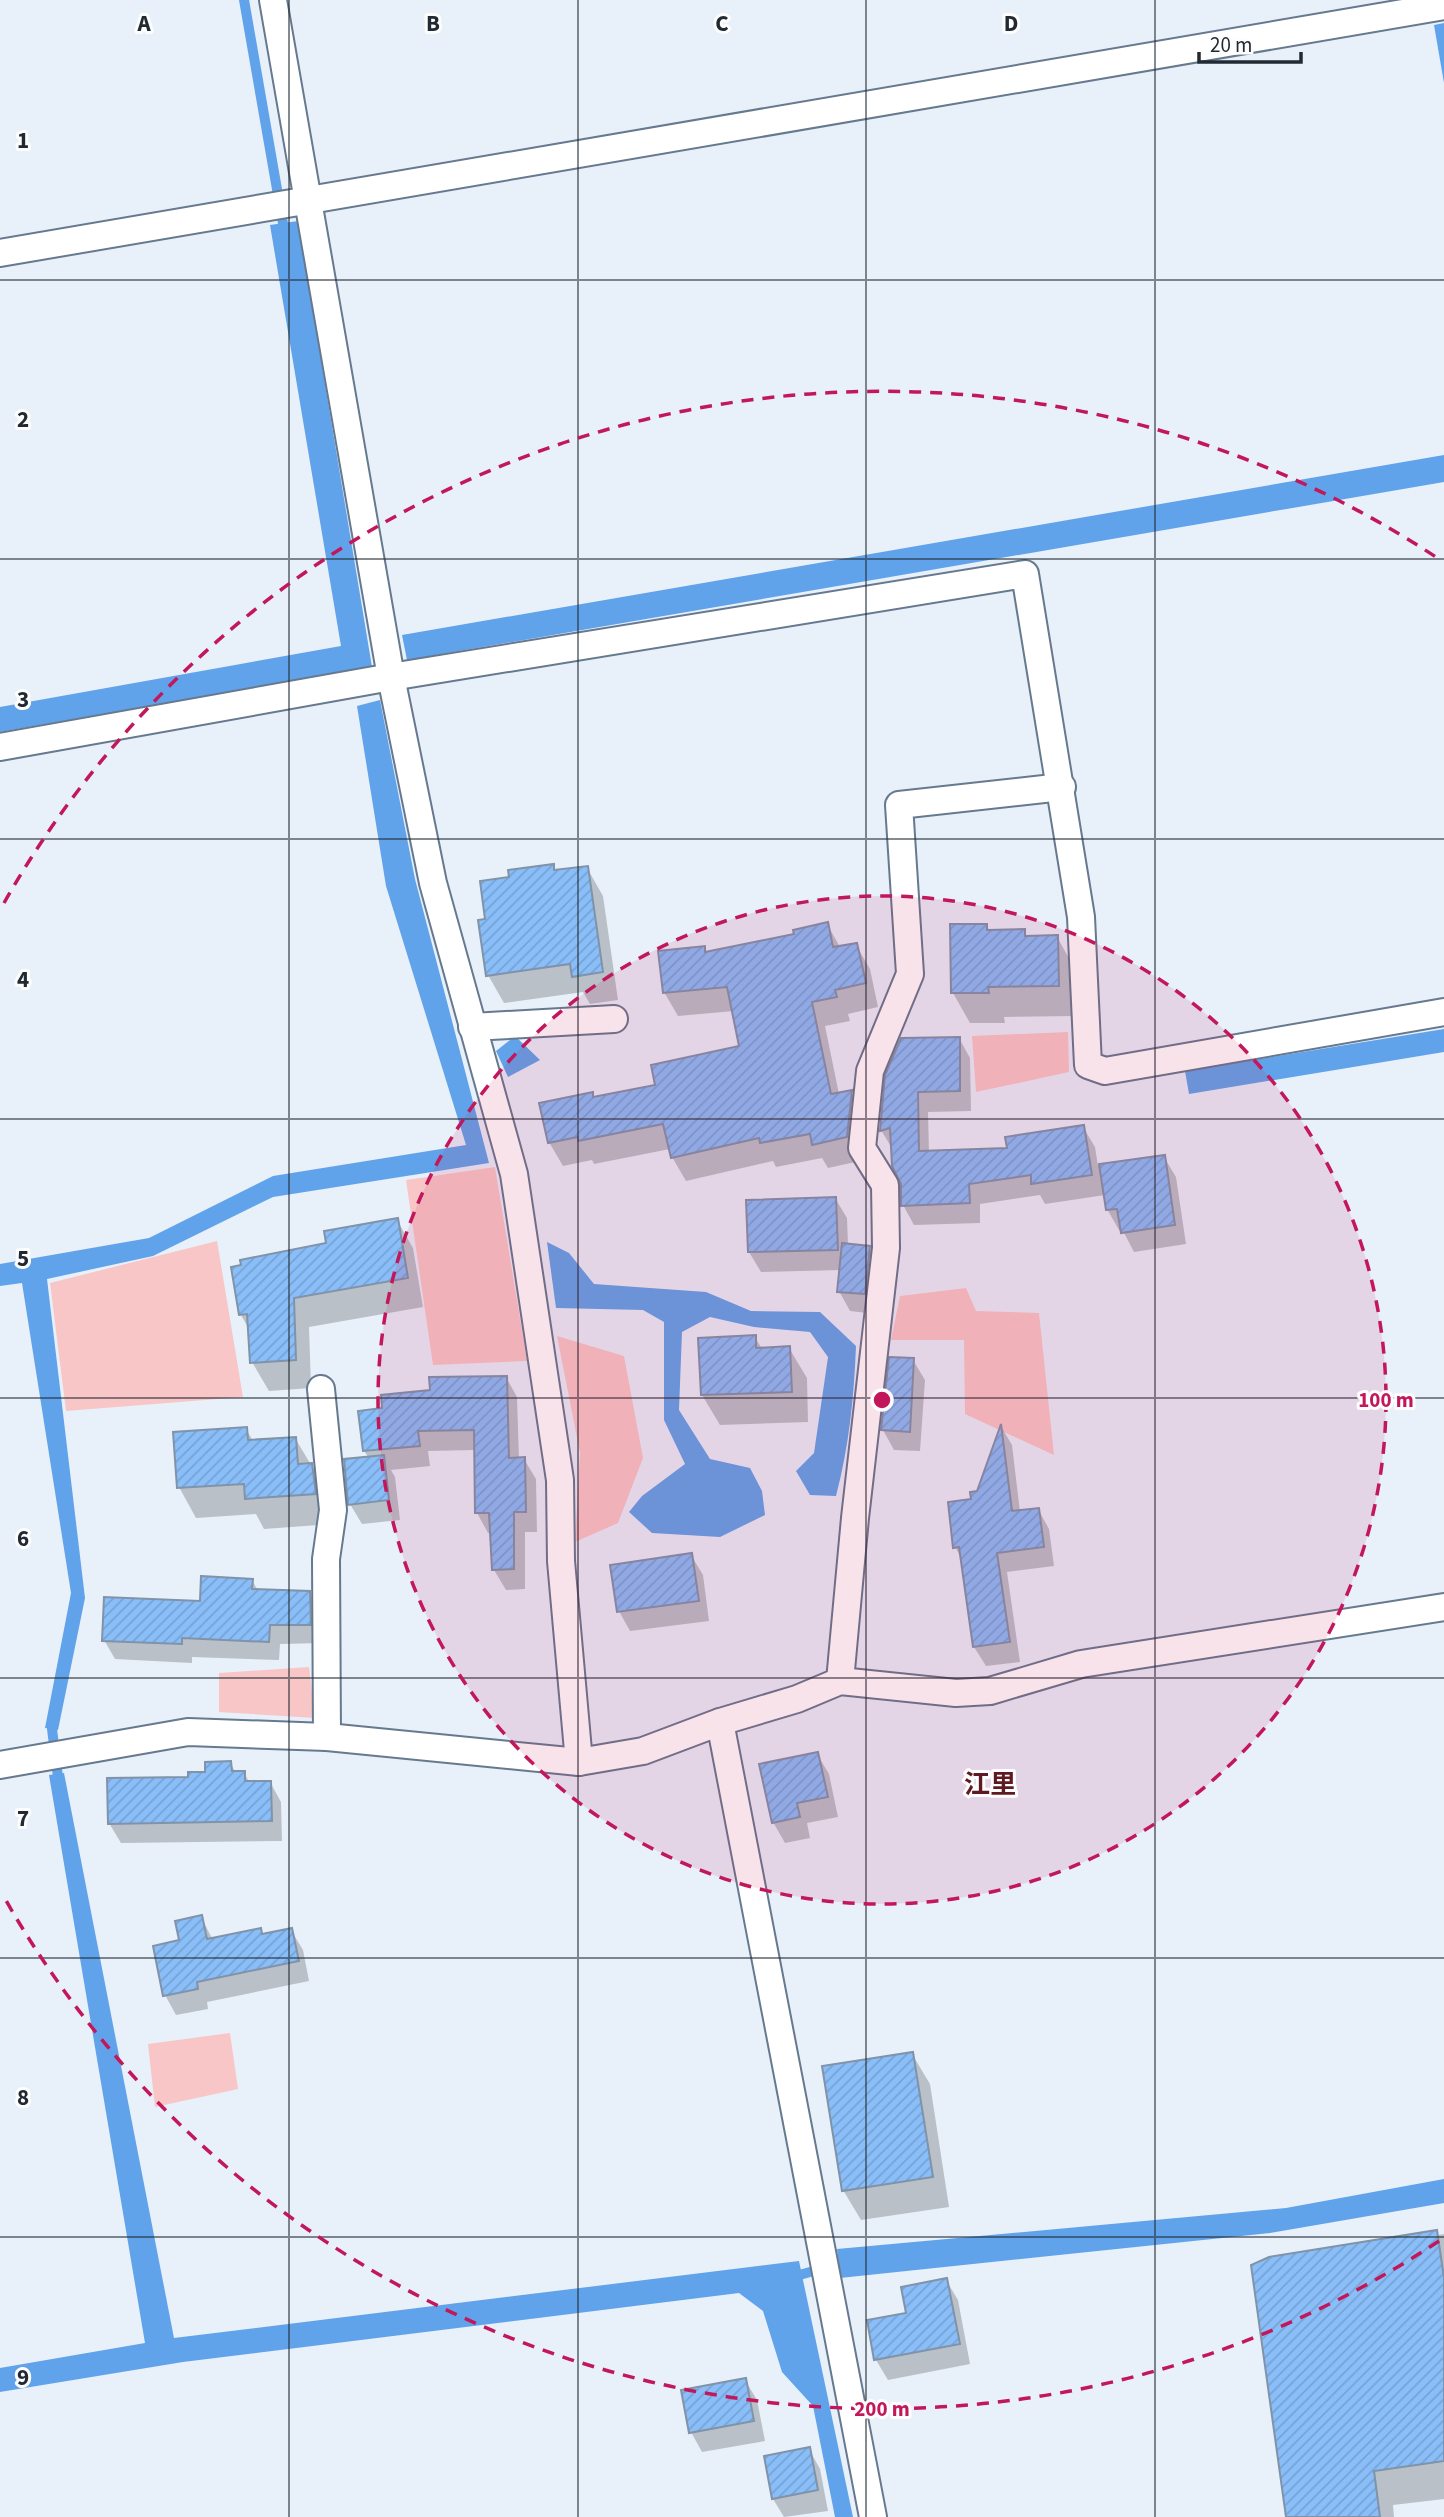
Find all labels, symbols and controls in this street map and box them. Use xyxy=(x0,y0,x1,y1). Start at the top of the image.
text: A xyxy=(136,7,151,40)
text: B xyxy=(426,7,440,40)
text: C xyxy=(715,7,729,40)
text: D xyxy=(1004,7,1018,40)
scale bar xyxy=(1199,21,1300,65)
text: 20 m xyxy=(1210,30,1252,60)
text: 1 xyxy=(17,124,29,157)
text: 2 xyxy=(17,403,29,436)
text: 3 xyxy=(17,683,29,716)
text: 4 xyxy=(17,963,29,996)
text: 5 xyxy=(17,1242,29,1275)
text: 100 m xyxy=(1358,1385,1414,1415)
centre of rings xyxy=(870,1388,894,1412)
text: 6 xyxy=(17,1522,29,1555)
district label: 江里 xyxy=(964,1766,1016,1803)
text: 7 xyxy=(17,1802,29,1835)
text: 8 xyxy=(17,2081,29,2114)
text: 9 xyxy=(17,2361,29,2394)
text: 200 m xyxy=(854,2394,910,2424)

